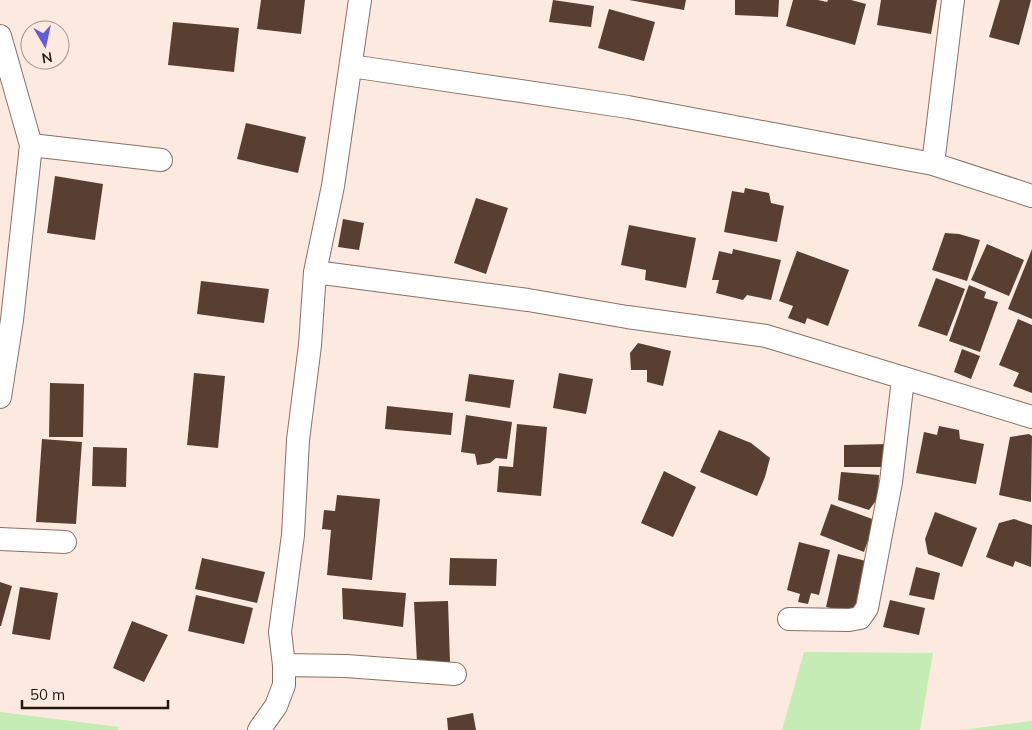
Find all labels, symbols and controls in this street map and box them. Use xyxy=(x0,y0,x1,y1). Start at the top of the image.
north arrow xyxy=(20,20,70,70)
text: N xyxy=(40,48,54,68)
scale bar xyxy=(22,678,169,710)
text: 50 m xyxy=(30,685,65,704)

